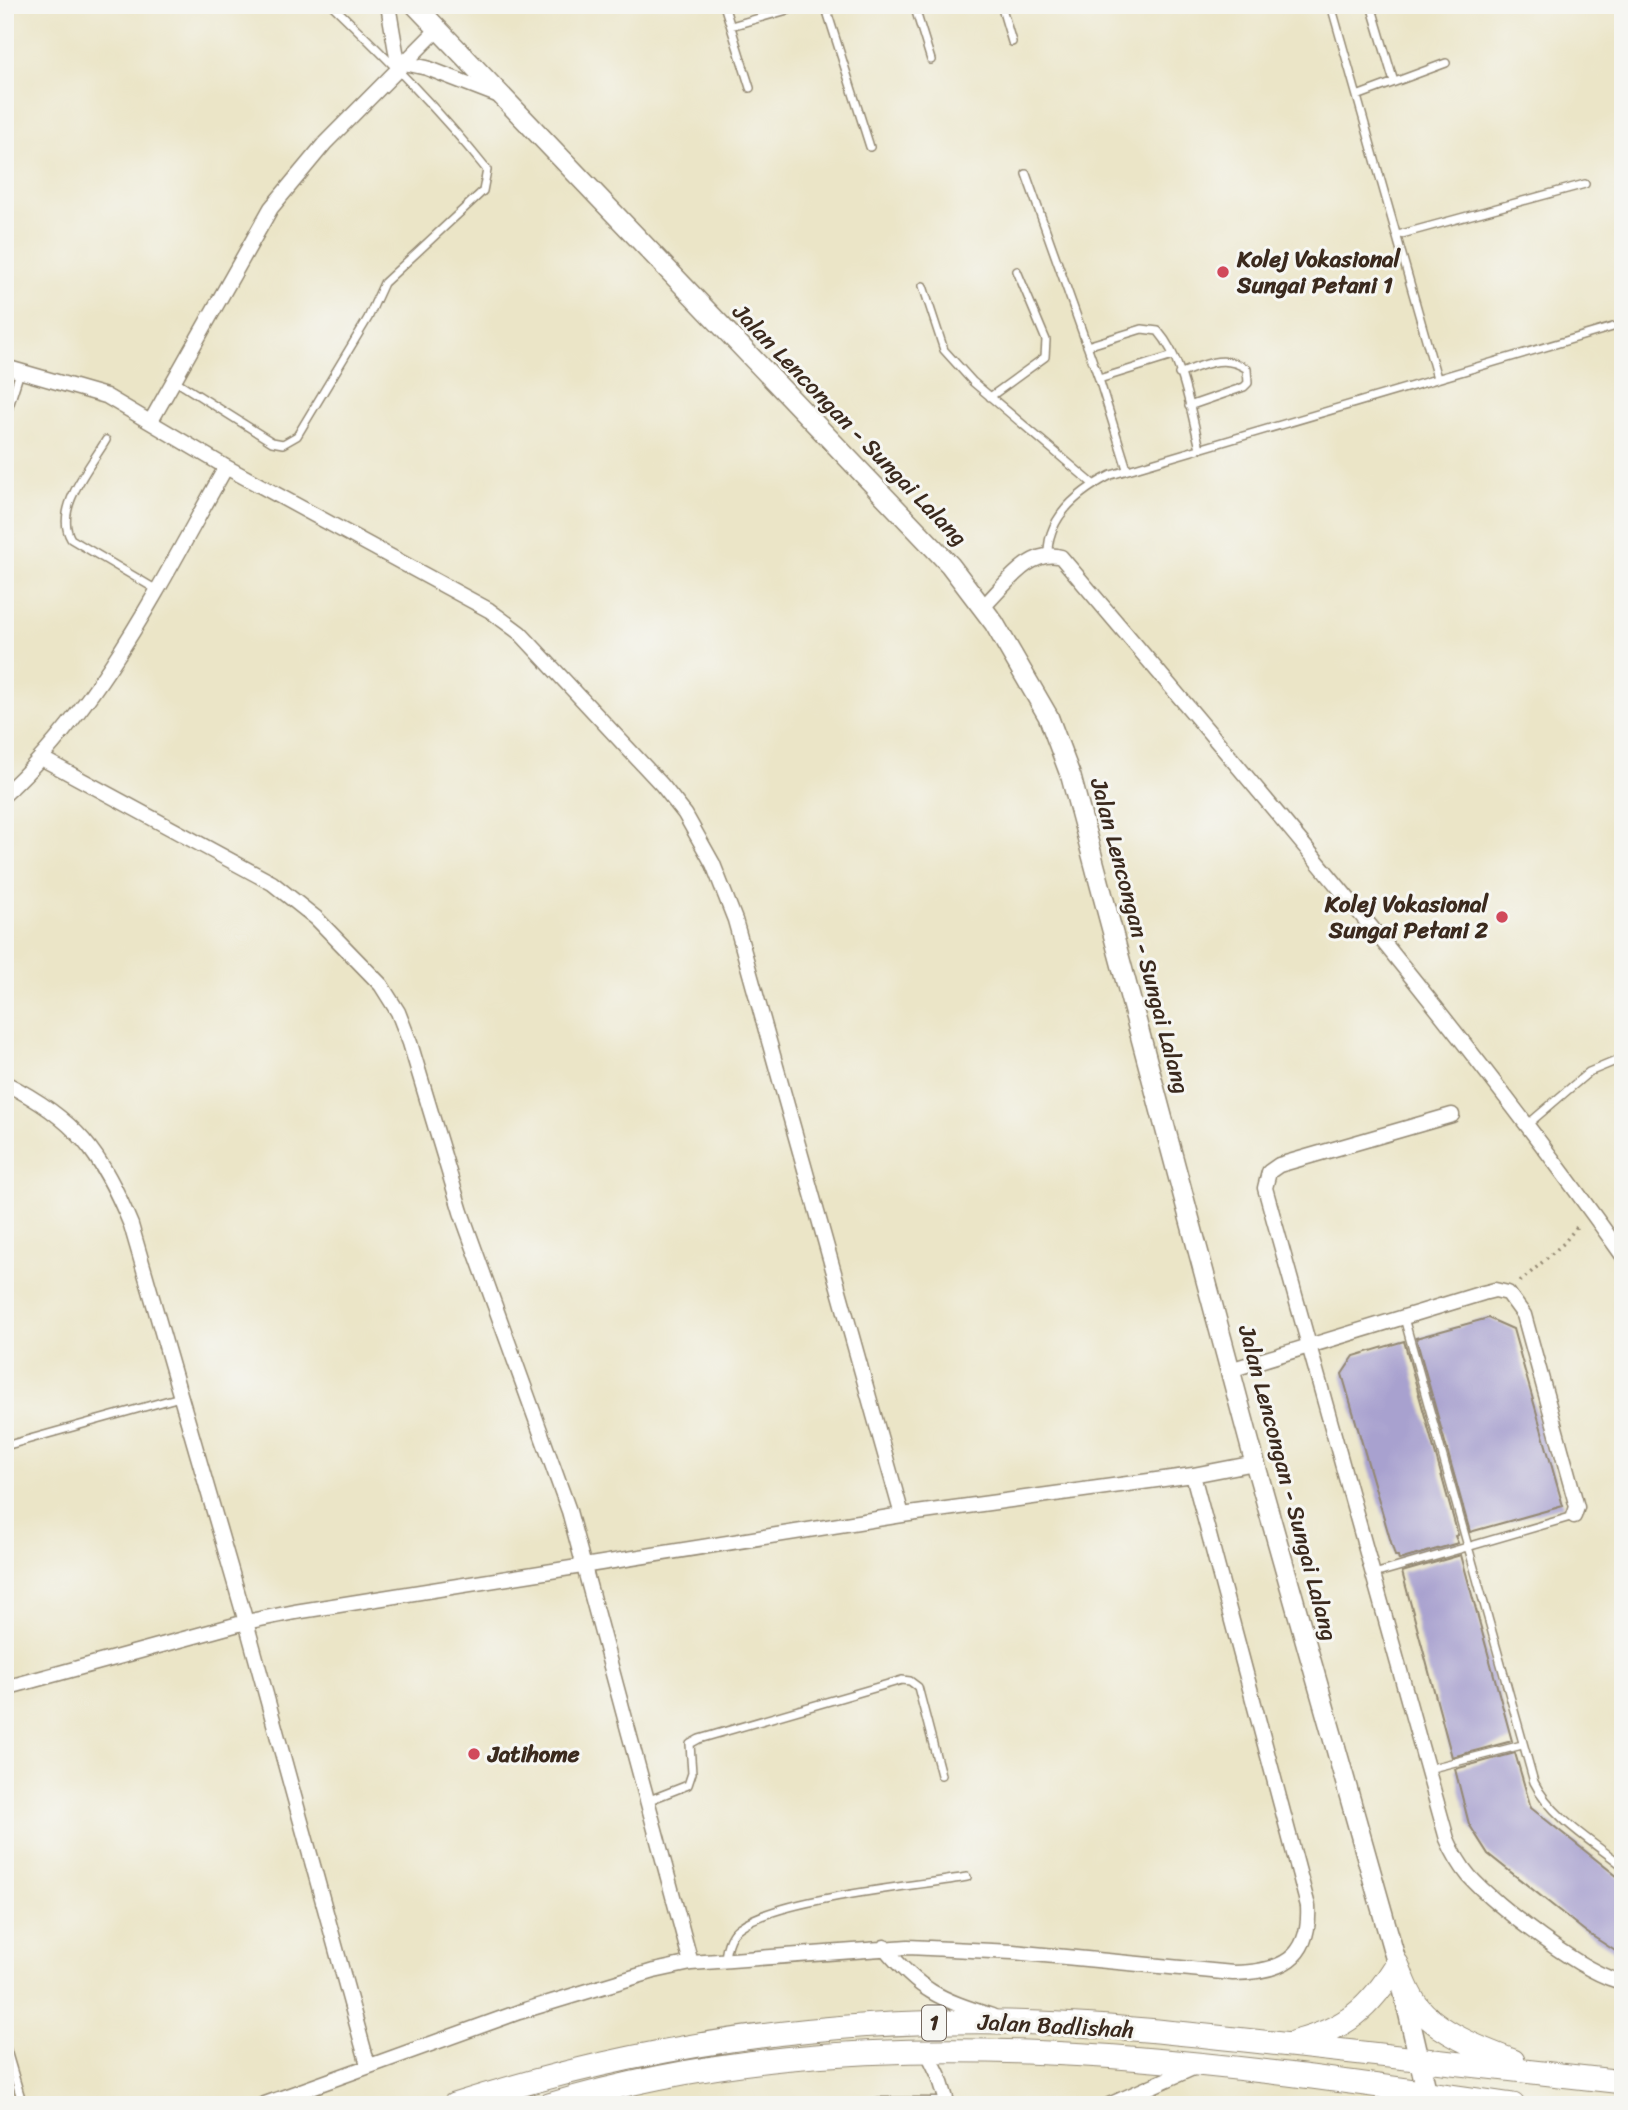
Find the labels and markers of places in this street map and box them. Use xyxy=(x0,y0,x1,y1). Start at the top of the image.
place label: Kolej Vokasional Sungai Petani 1 xyxy=(1236,239,1402,306)
marker: Kolej Vokasional Sungai Petani 1 xyxy=(1215,264,1231,280)
place label: Kolej Vokasional Sungai Petani 2 xyxy=(1324,884,1489,951)
marker: Kolej Vokasional Sungai Petani 2 xyxy=(1494,909,1510,925)
place label: Jatihome xyxy=(486,1734,580,1775)
marker: Jatihome xyxy=(466,1746,482,1762)

